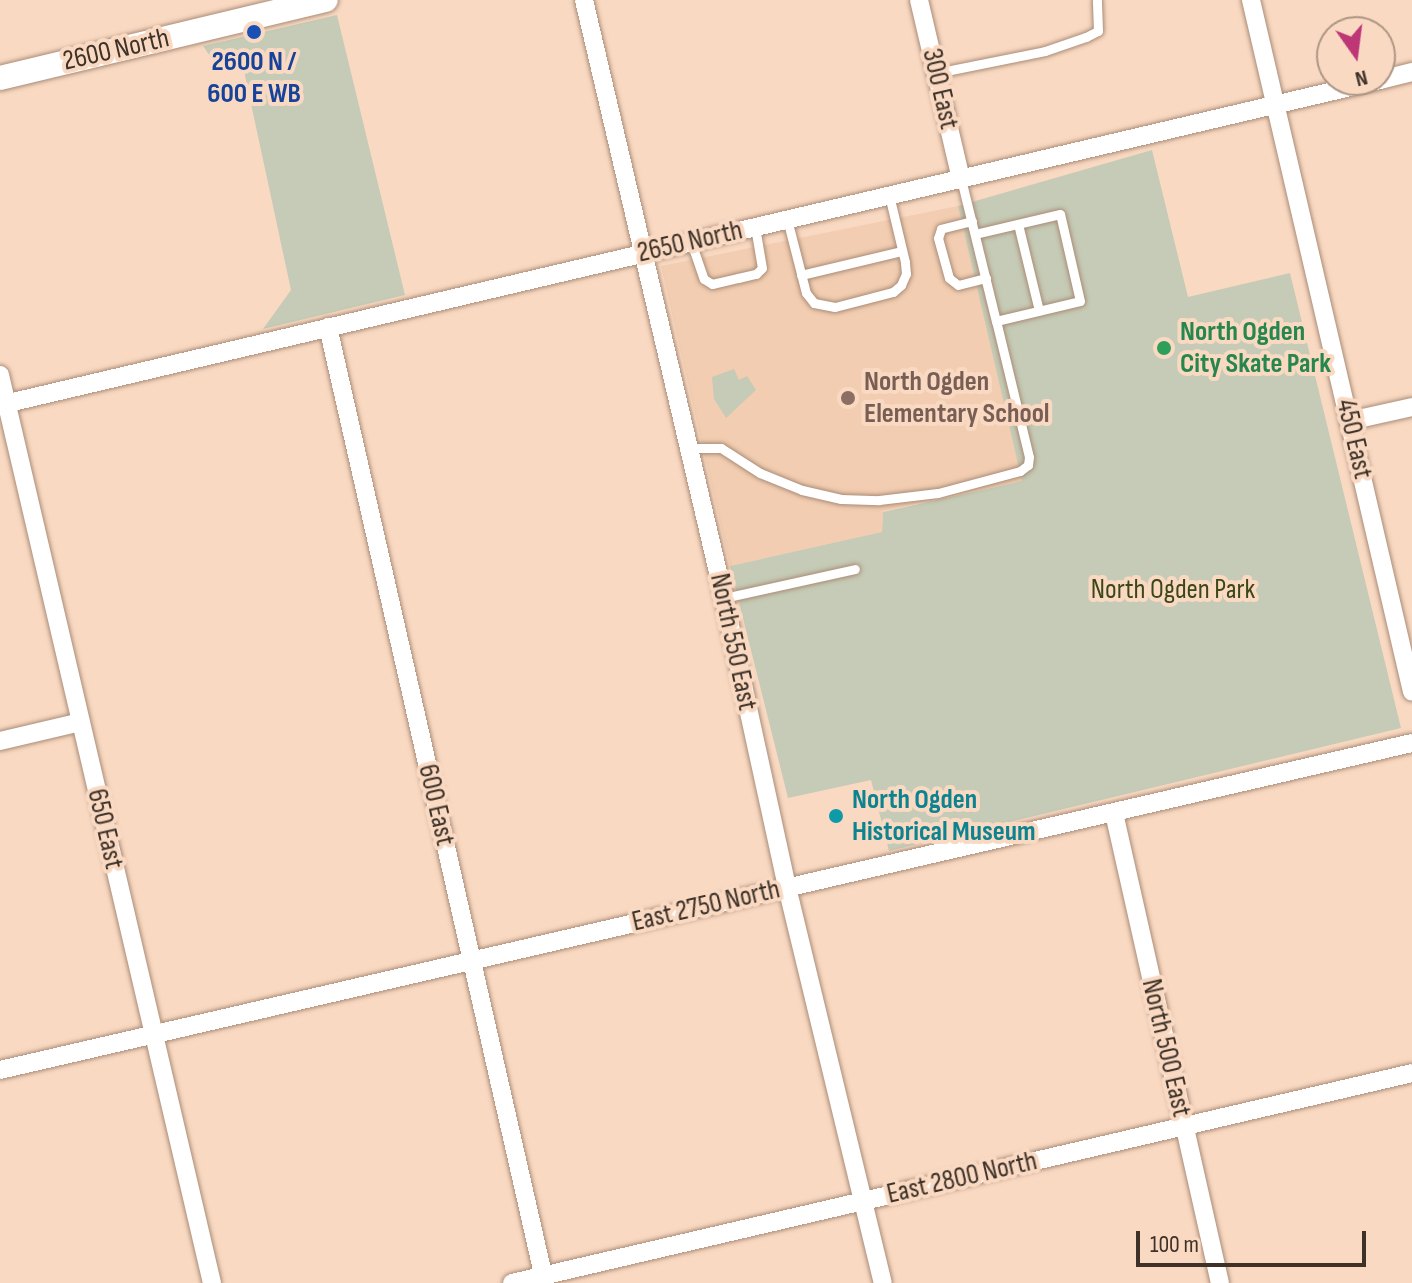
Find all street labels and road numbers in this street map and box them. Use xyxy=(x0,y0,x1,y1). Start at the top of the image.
street label: 2600 North xyxy=(60,21,172,79)
street label: 300 East xyxy=(914,45,966,133)
street label: 2650 North xyxy=(634,214,746,270)
street label: 450 East xyxy=(1329,396,1379,482)
street label: North 550 East xyxy=(702,570,764,714)
street label: 600 East xyxy=(410,761,462,849)
street label: 650 East xyxy=(80,786,130,872)
street label: East 2750 North xyxy=(629,873,783,939)
street label: North 500 East xyxy=(1134,976,1198,1120)
street label: East 2800 North xyxy=(884,1144,1040,1212)

